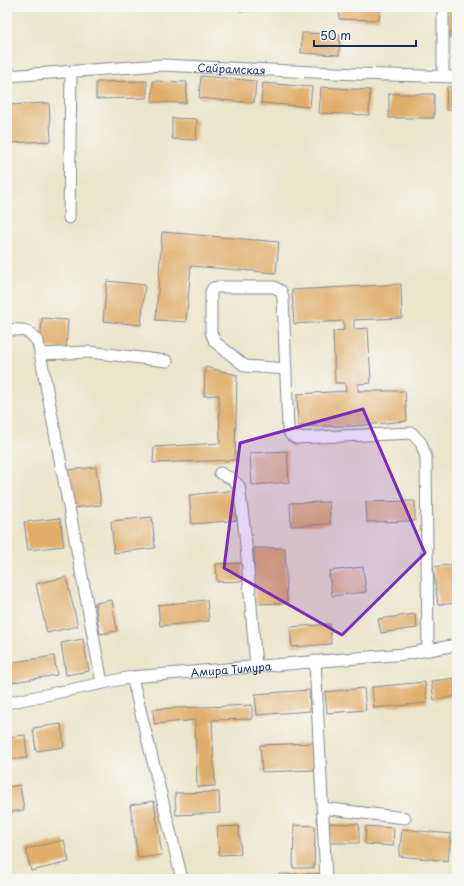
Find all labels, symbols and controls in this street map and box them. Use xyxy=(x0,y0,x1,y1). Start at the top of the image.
scale bar xyxy=(314,22,416,48)
text: 50 m xyxy=(320,26,351,44)
street label: Сайрамская xyxy=(197,58,266,78)
street label: Амира Тимура xyxy=(190,657,272,681)

